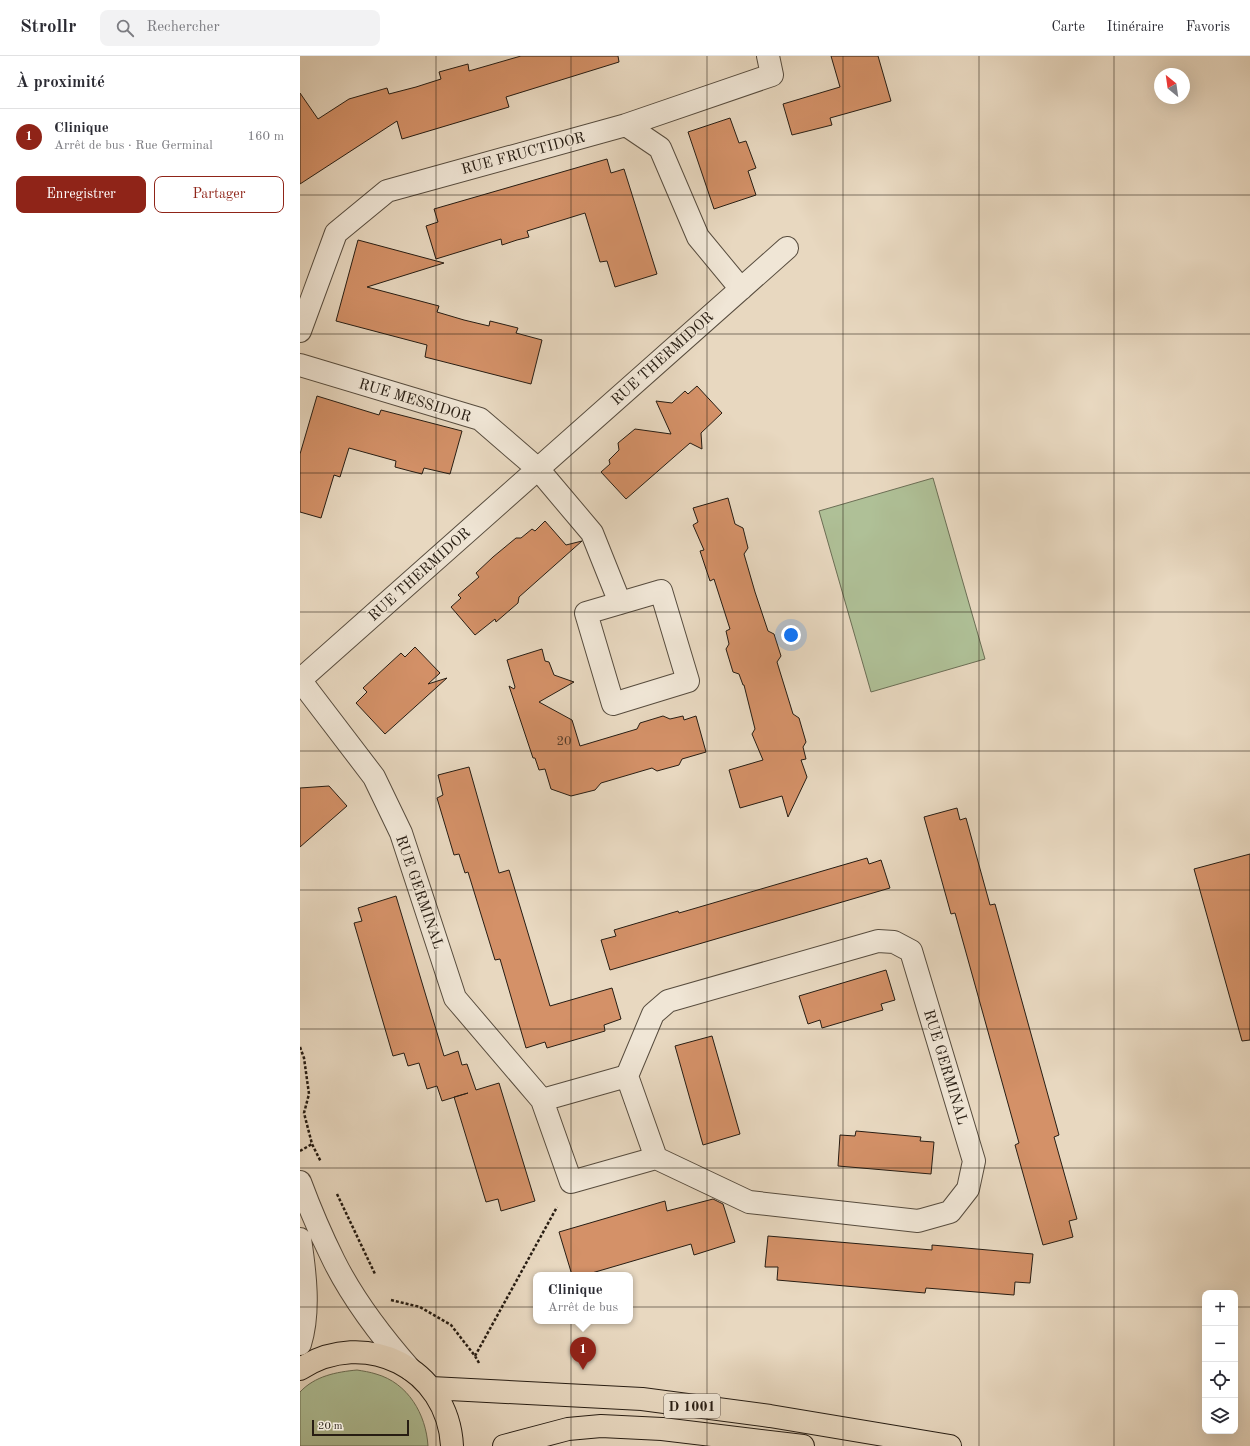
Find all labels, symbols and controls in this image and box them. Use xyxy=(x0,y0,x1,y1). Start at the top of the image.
search box xyxy=(100,10,380,46)
icon: search xyxy=(114,17,136,39)
text: Strollr xyxy=(20,18,76,37)
text: Rechercher xyxy=(146,20,220,35)
text: Carte xyxy=(1051,20,1085,34)
text: Itinéraire xyxy=(1107,20,1164,34)
text: Favoris xyxy=(1186,20,1230,34)
north arrow xyxy=(1154,68,1190,104)
text: À proximité xyxy=(16,74,105,91)
text: Clinique xyxy=(54,121,109,136)
text: 1 xyxy=(25,130,33,143)
text: 160 m xyxy=(247,130,284,143)
street label: RUE FRUCTIDOR xyxy=(460,131,587,178)
text: Arrêt de bus · Rue Germinal xyxy=(54,139,213,152)
button: Enregistrer xyxy=(16,176,146,213)
button: Partager xyxy=(154,176,284,213)
street label: RUE THERMIDOR xyxy=(609,309,717,409)
street label: RUE MESSIDOR xyxy=(357,377,473,426)
street label: RUE THERMIDOR xyxy=(366,525,474,625)
your location xyxy=(781,625,801,645)
house number: 20 xyxy=(556,735,572,748)
street label: RUE GERMINAL xyxy=(392,834,445,951)
street label: RUE GERMINAL xyxy=(920,1008,969,1127)
popup xyxy=(533,1272,633,1324)
text: Clinique xyxy=(548,1283,603,1298)
map controls xyxy=(1202,1290,1238,1434)
button: + xyxy=(1202,1290,1238,1326)
text: Arrêt de bus xyxy=(548,1301,618,1314)
button: − xyxy=(1202,1326,1238,1362)
pin: 1 xyxy=(570,1337,596,1370)
button: locate xyxy=(1202,1362,1238,1398)
road number: D 1001 xyxy=(664,1394,720,1418)
button: layers xyxy=(1202,1398,1238,1434)
scale bar xyxy=(312,1418,409,1437)
text: 20 m xyxy=(318,1421,343,1432)

